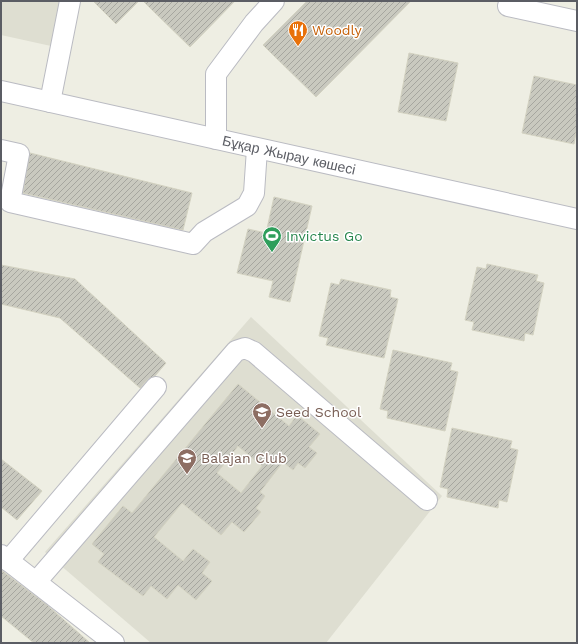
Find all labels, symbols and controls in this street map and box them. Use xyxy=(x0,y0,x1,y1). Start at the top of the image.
restaurant icon: Woodly xyxy=(287,19,309,47)
place label: Woodly xyxy=(312,22,362,38)
street label: Бұқар Жырау көшесі xyxy=(221,132,357,178)
sports icon: Invictus Go xyxy=(261,225,283,253)
place label: Invictus Go xyxy=(286,228,363,244)
school or university icon: Seed School xyxy=(251,401,273,429)
place label: Seed School xyxy=(276,404,362,420)
school or university icon: Balajan Club xyxy=(176,447,198,475)
place label: Balajan Club xyxy=(201,450,287,466)

